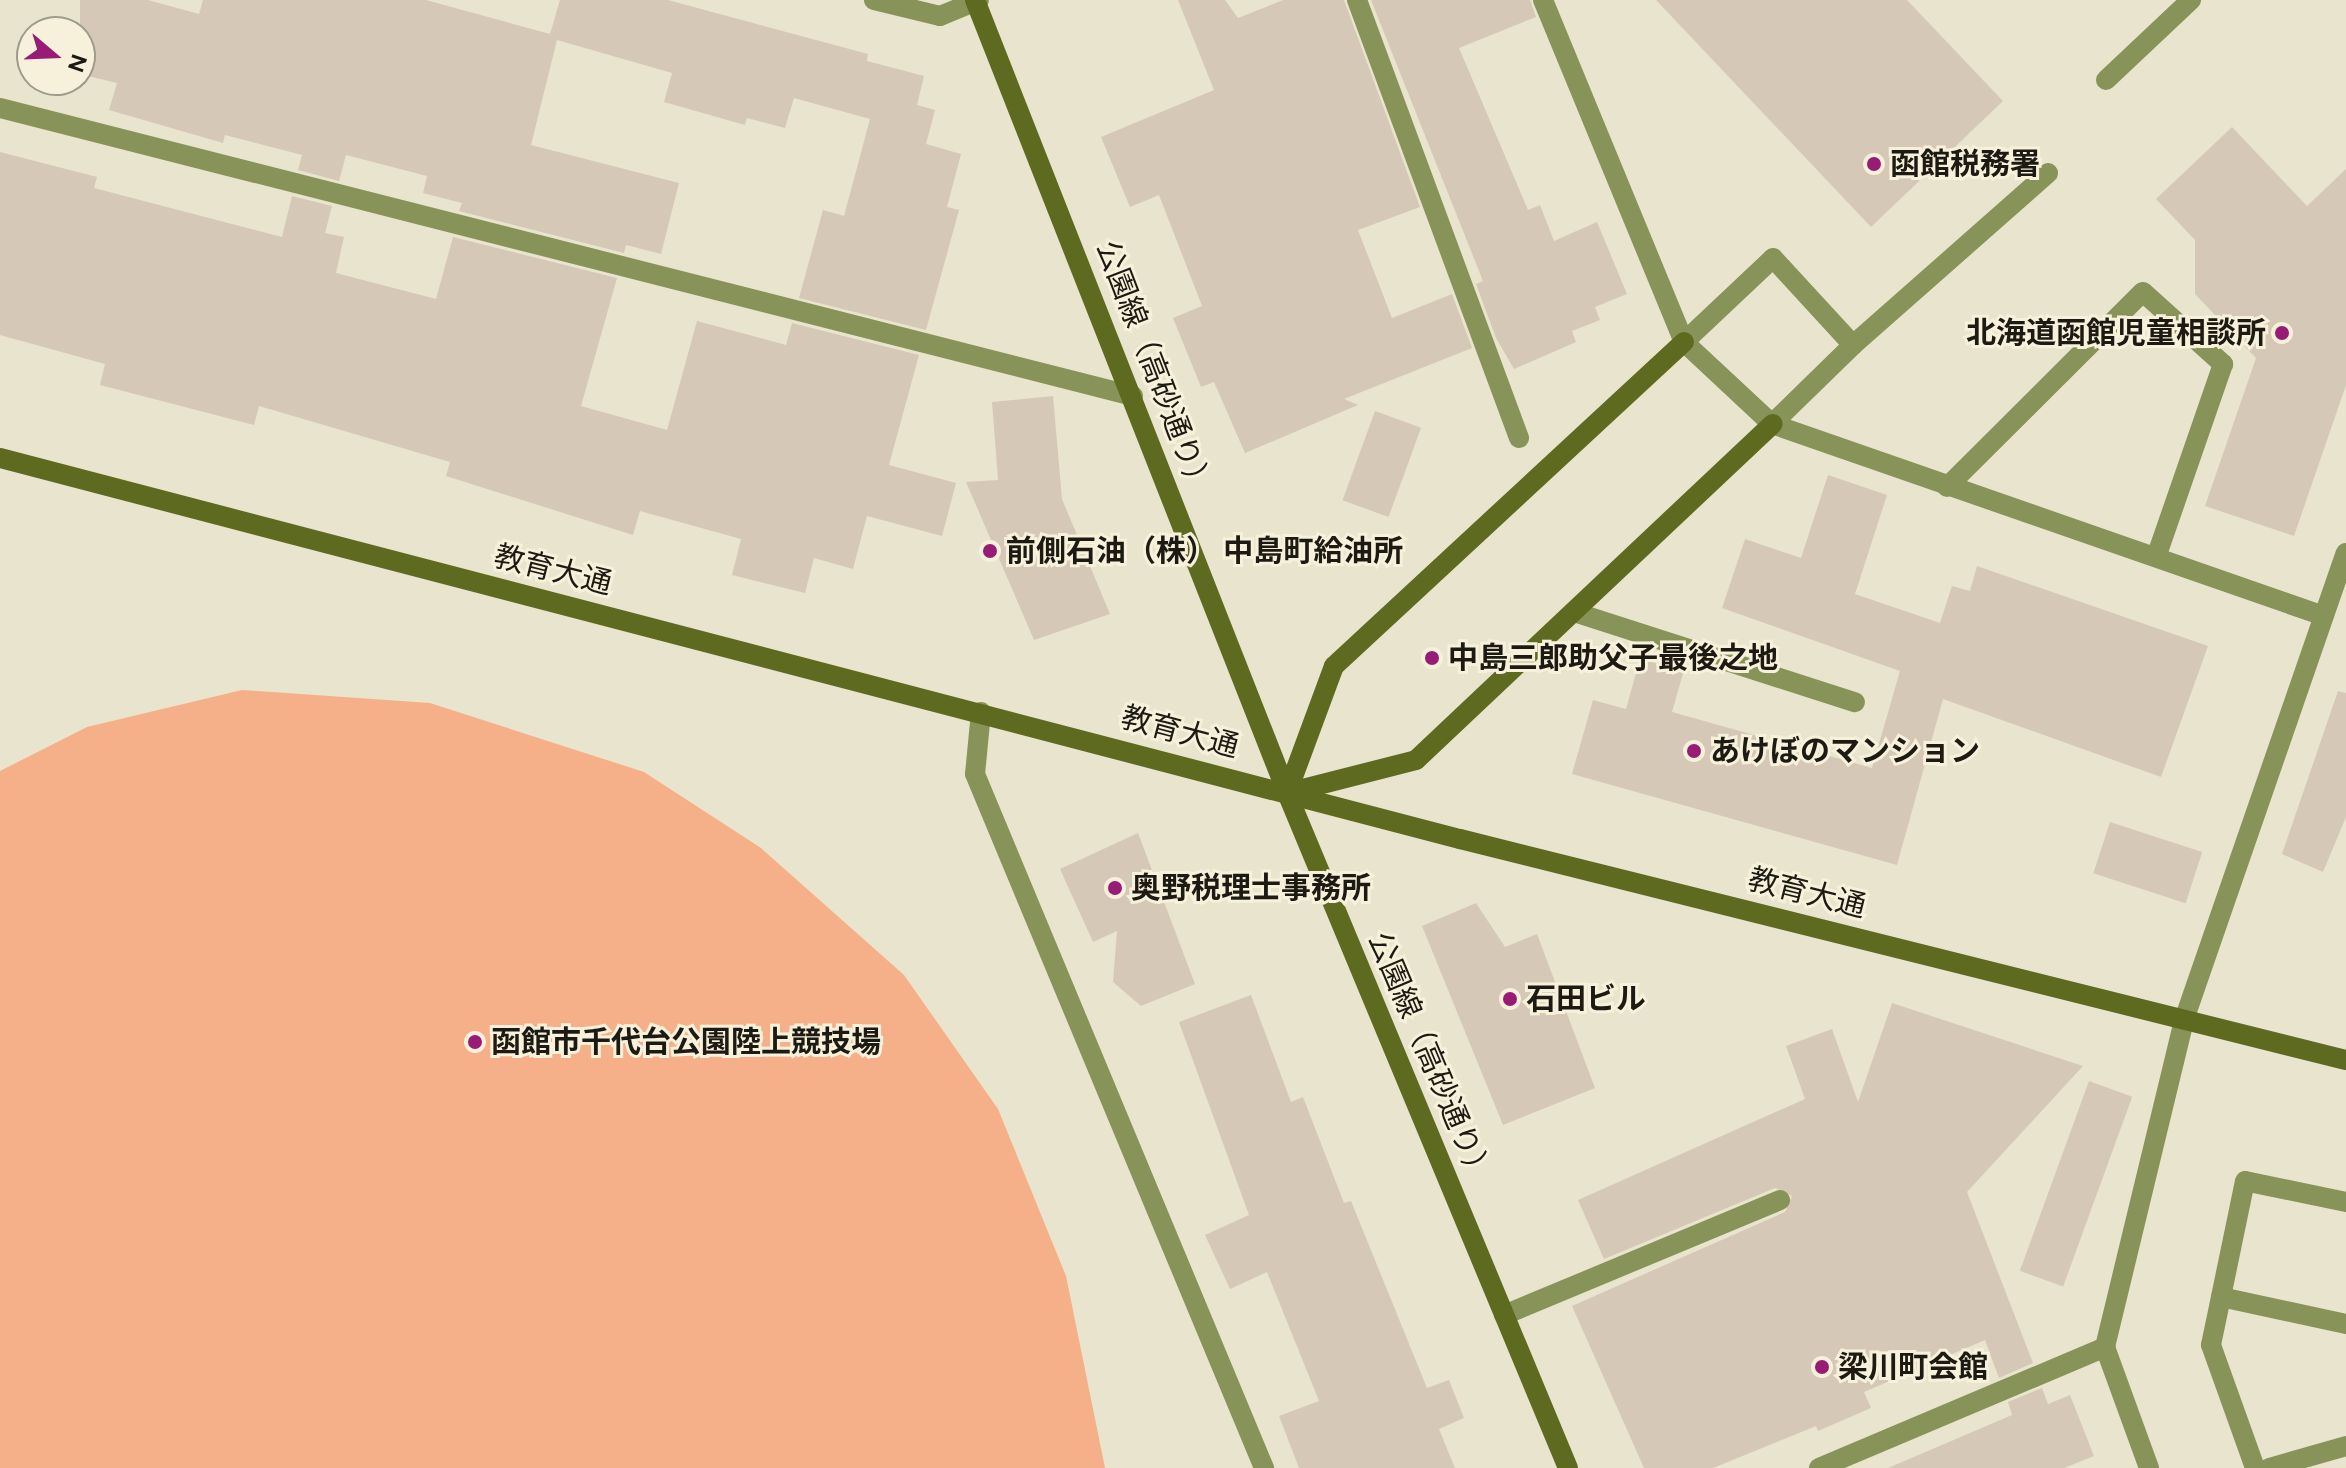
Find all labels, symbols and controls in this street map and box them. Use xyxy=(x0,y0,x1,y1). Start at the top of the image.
north arrow xyxy=(16,16,96,96)
text: N xyxy=(62,51,93,76)
place label: 函館税務署 xyxy=(1890,146,2040,182)
marker: 函館税務署 xyxy=(1865,155,1883,173)
street label: 公園線（高砂通り） xyxy=(1089,236,1219,500)
place label: 北海道函館児童相談所 xyxy=(1966,315,2266,351)
marker: 北海道函館児童相談所 xyxy=(2273,324,2291,342)
place label: 前側石油（株） 中島町給油所 xyxy=(1006,533,1403,569)
street label: 教育大通 xyxy=(490,538,616,602)
marker: 前側石油（株） 中島町給油所 xyxy=(981,542,999,560)
place label: 中島三郎助父子最後之地 xyxy=(1448,640,1778,676)
marker: 中島三郎助父子最後之地 xyxy=(1423,649,1441,667)
street label: 教育大通 xyxy=(1117,699,1243,765)
place label: あけぼのマンション xyxy=(1710,733,1980,769)
marker: あけぼのマンション xyxy=(1685,742,1703,760)
street label: 教育大通 xyxy=(1744,861,1870,925)
place label: 奥野税理士事務所 xyxy=(1131,870,1371,906)
marker: 奥野税理士事務所 xyxy=(1106,879,1124,897)
street label: 公園線（高砂通り） xyxy=(1361,927,1499,1189)
place label: 石田ビル xyxy=(1526,981,1646,1017)
marker: 石田ビル xyxy=(1501,990,1519,1008)
place label: 函館市千代台公園陸上競技場 xyxy=(491,1024,881,1060)
marker: 函館市千代台公園陸上競技場 xyxy=(466,1033,484,1051)
place label: 梁川町会館 xyxy=(1838,1349,1988,1385)
marker: 梁川町会館 xyxy=(1813,1358,1831,1376)

